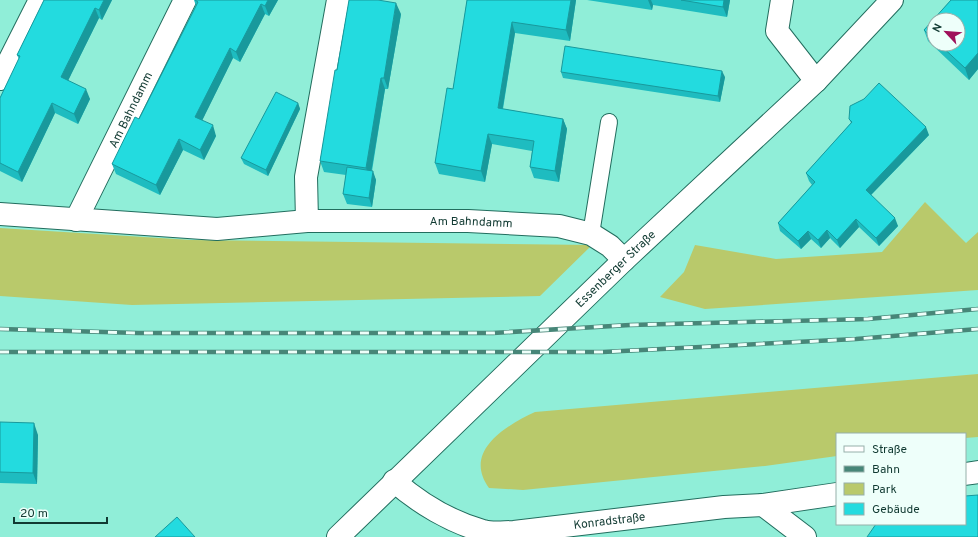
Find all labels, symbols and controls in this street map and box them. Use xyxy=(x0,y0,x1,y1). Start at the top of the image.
north arrow xyxy=(926,12,966,52)
text: N xyxy=(930,21,946,35)
street label: Am Bahndamm xyxy=(106,69,157,151)
street label: Am Bahndamm xyxy=(430,214,513,232)
street label: Essenberger Straße xyxy=(573,227,660,311)
legend xyxy=(836,433,966,525)
text: Straße xyxy=(872,442,907,458)
text: Bahn xyxy=(872,462,900,478)
text: Park xyxy=(872,482,897,498)
scale bar xyxy=(14,499,107,525)
text: Gebäude xyxy=(872,502,920,518)
text: 20 m xyxy=(20,506,48,522)
street label: Konradstraße xyxy=(573,509,646,534)

